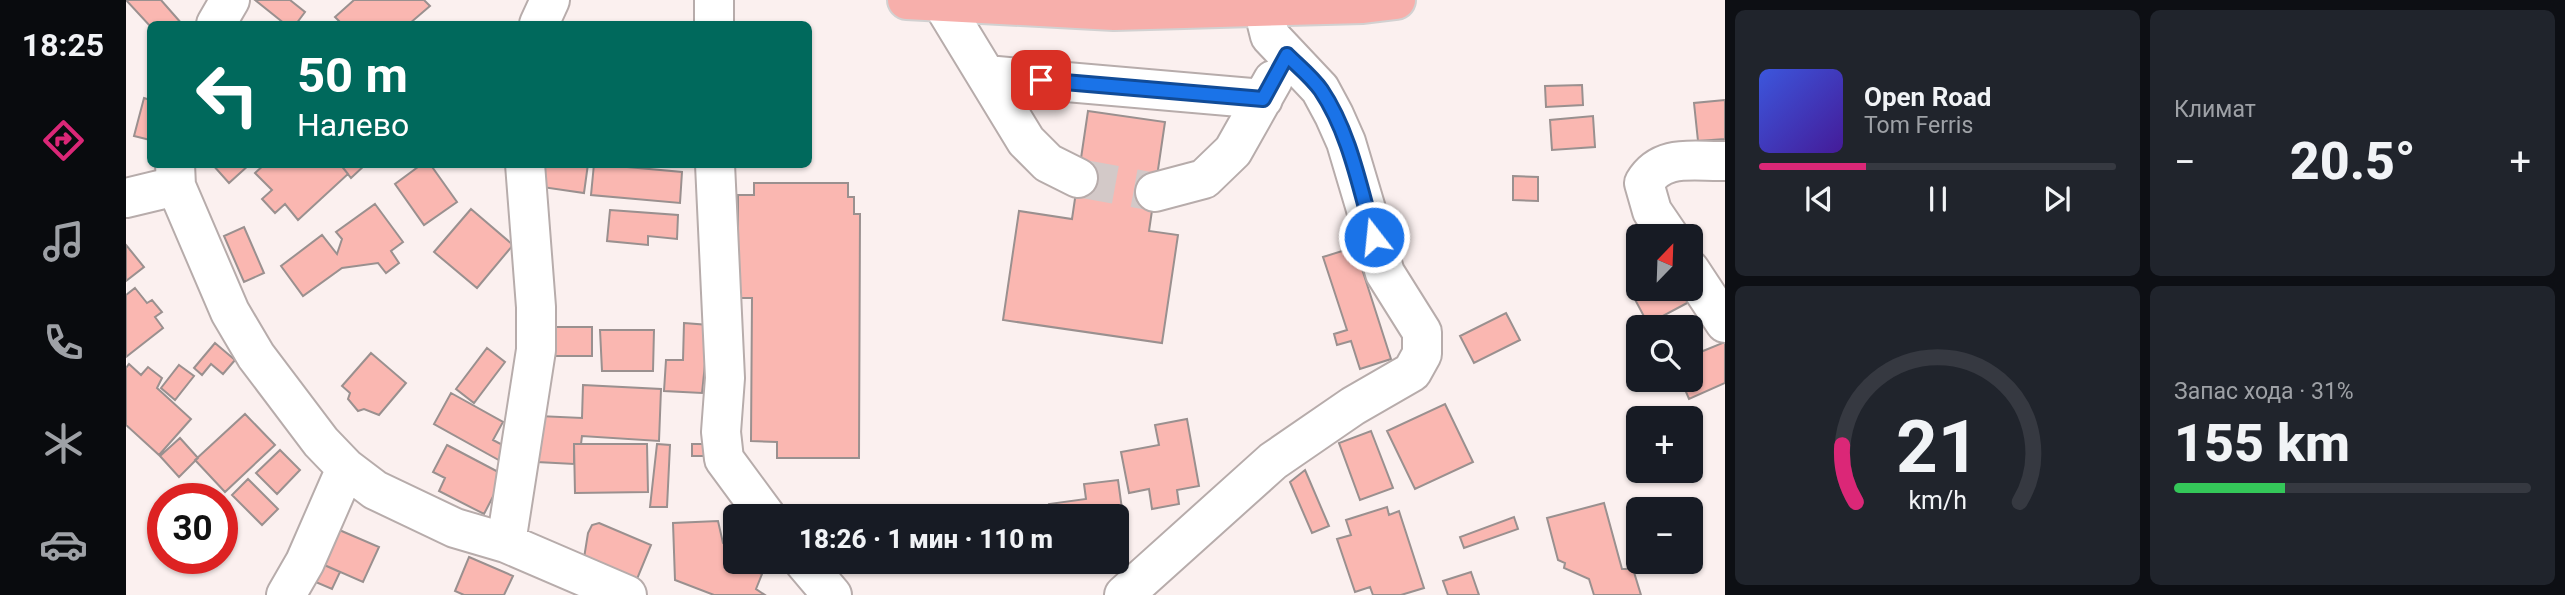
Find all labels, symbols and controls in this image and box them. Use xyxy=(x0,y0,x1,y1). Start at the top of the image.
text: 18:25 xyxy=(22,26,104,64)
text: 50 m xyxy=(297,47,408,104)
icon: left xyxy=(182,49,273,140)
pin xyxy=(1011,50,1071,110)
icon: arrive xyxy=(1022,61,1060,99)
text: Open Road xyxy=(1864,82,1992,112)
text: Климат xyxy=(2174,96,2256,123)
text: Налево xyxy=(297,106,409,144)
text: Tom Ferris xyxy=(1864,112,1973,139)
icon: directions xyxy=(39,116,88,165)
text: 20.5° xyxy=(2290,131,2416,192)
text: − xyxy=(2174,140,2196,184)
text: + xyxy=(2509,140,2531,184)
icon: previous xyxy=(1800,180,1838,218)
icon: pause xyxy=(1919,180,1957,218)
icon: next xyxy=(2038,180,2076,218)
position arrow xyxy=(1337,200,1411,274)
icon: music xyxy=(39,217,88,266)
north arrow xyxy=(1626,224,1703,301)
map controls xyxy=(1626,224,1703,574)
button: search xyxy=(1626,315,1703,392)
icon: phone xyxy=(39,318,88,367)
text: Запас хода · 31% xyxy=(2174,378,2354,405)
text: 21 xyxy=(1896,404,1979,490)
button: + xyxy=(1626,406,1703,483)
text: 155 km xyxy=(2174,413,2350,474)
icon: climate xyxy=(39,419,88,468)
speed limit sign: 30 xyxy=(147,483,238,574)
text: km/h xyxy=(1908,485,1967,514)
button: − xyxy=(1626,497,1703,574)
icon: car xyxy=(39,520,88,569)
text: 18:26 · 1 мин · 110 m xyxy=(799,524,1053,554)

